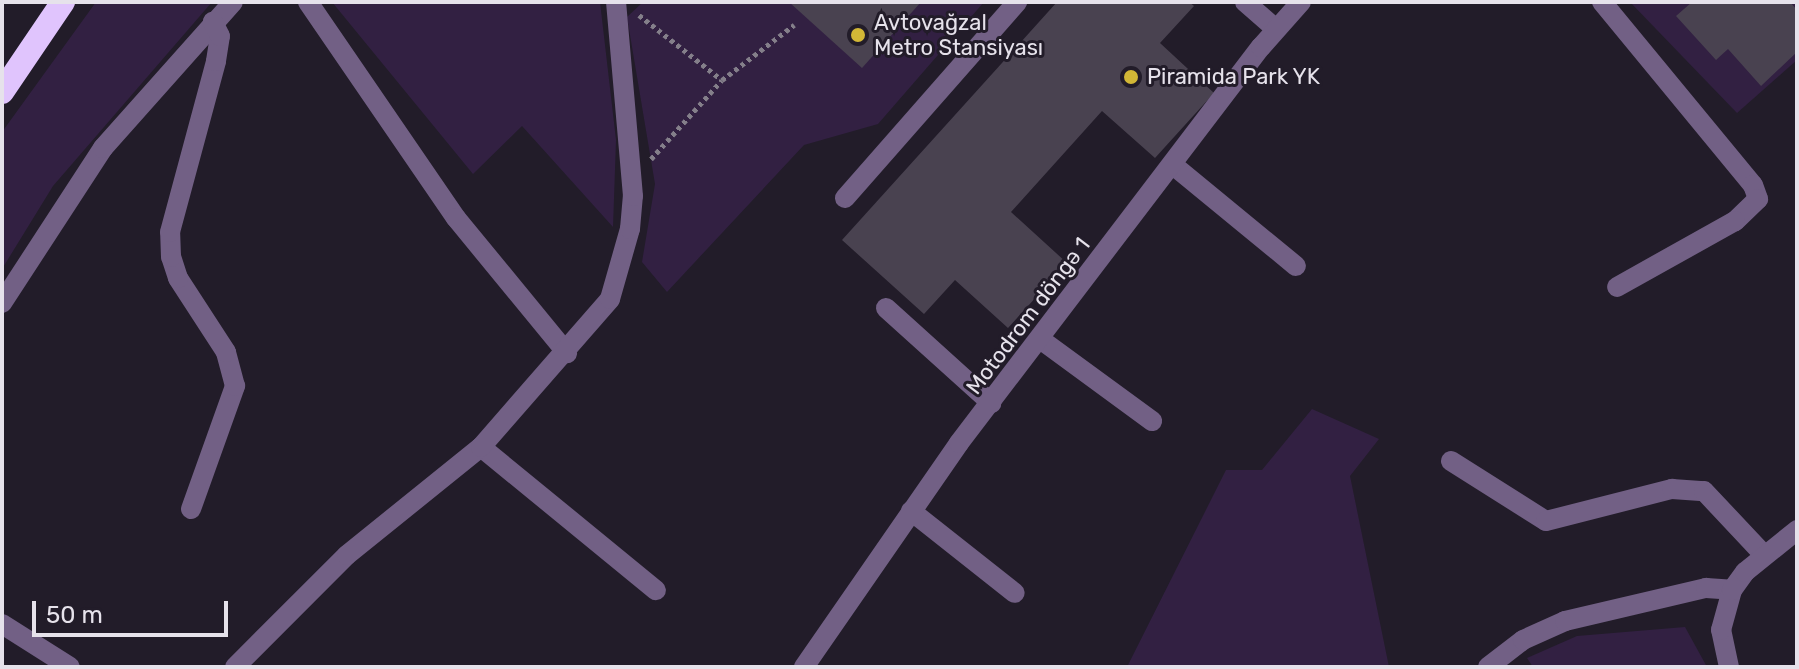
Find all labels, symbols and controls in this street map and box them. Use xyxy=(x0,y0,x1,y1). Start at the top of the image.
place label: Avtovağzal Metro Stansiyası xyxy=(874,9,1043,60)
marker: Avtovağzal Metro Stansiyası xyxy=(849,26,867,44)
place label: Piramida Park YK xyxy=(1147,64,1321,90)
marker: Piramida Park YK xyxy=(1122,68,1140,86)
street label: Motodrom döngə 1 xyxy=(961,232,1095,400)
scale bar xyxy=(36,585,232,635)
text: 50 m xyxy=(46,601,103,629)

